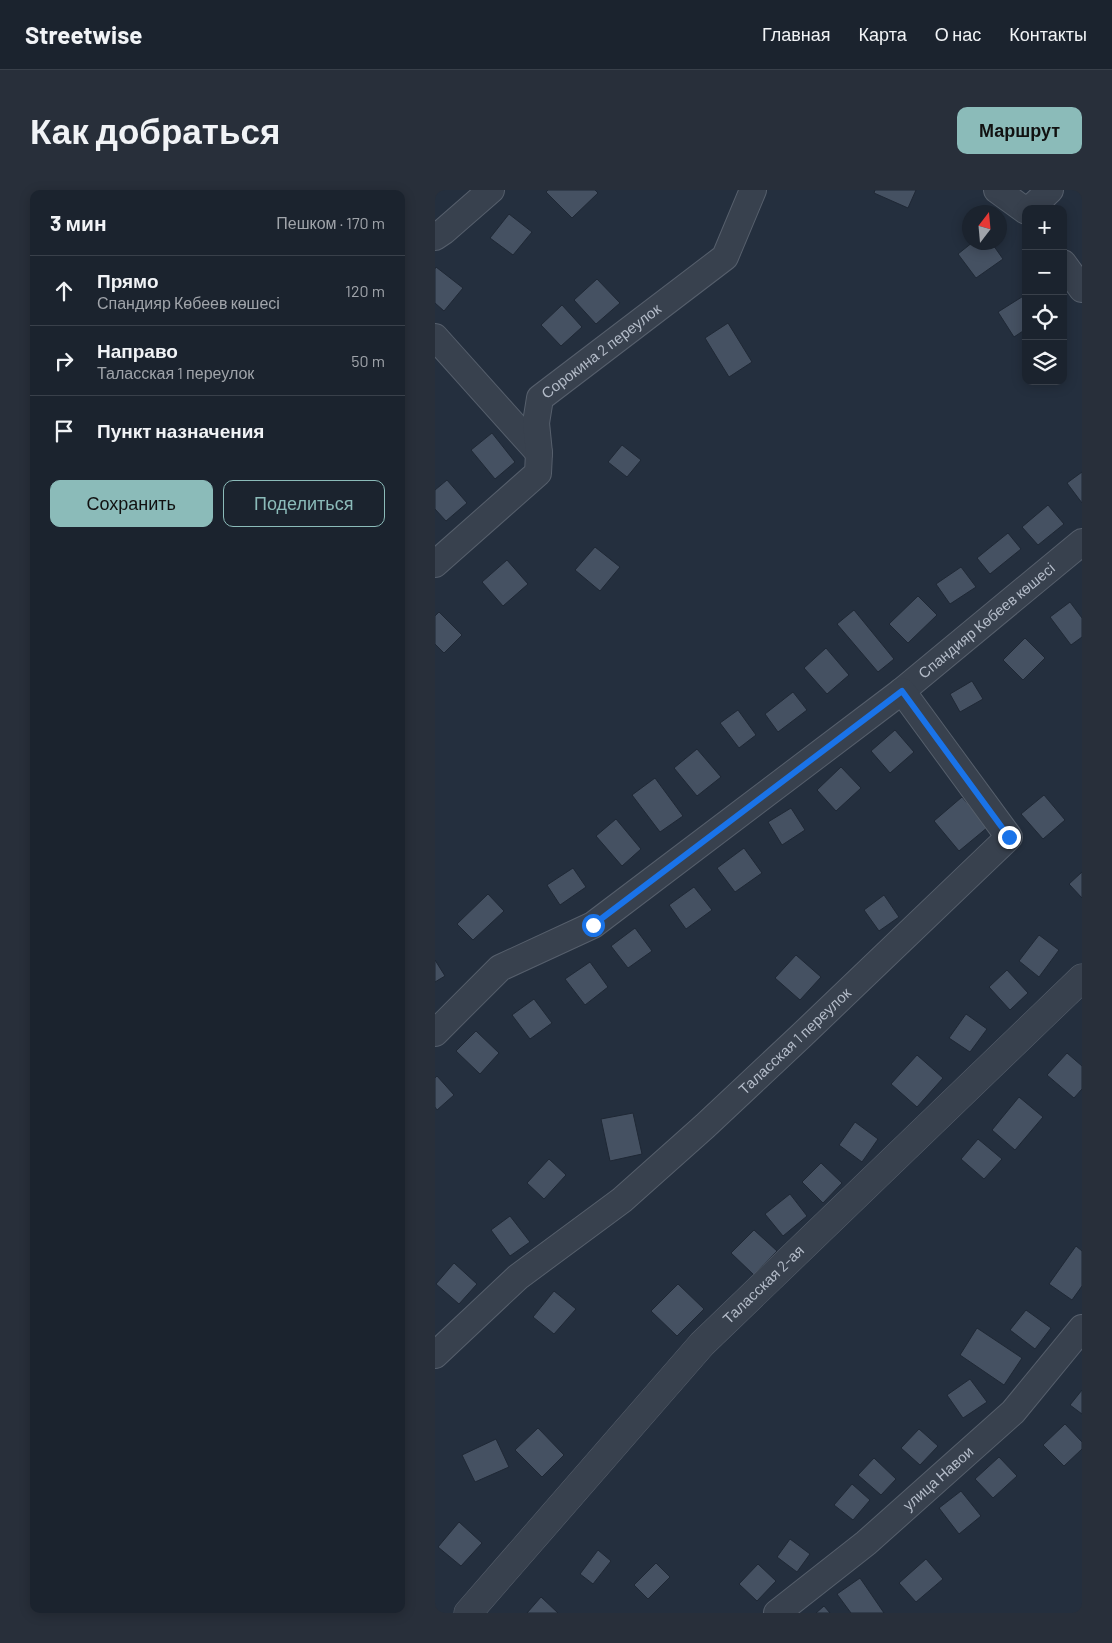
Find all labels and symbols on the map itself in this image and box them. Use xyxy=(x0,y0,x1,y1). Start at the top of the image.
north arrow xyxy=(962,205,1007,250)
street label: Сорокина 2 переулок xyxy=(537,299,664,402)
street label: Спандияр Көбеев көшесі xyxy=(914,558,1058,682)
route end xyxy=(998,826,1021,849)
route start xyxy=(582,914,605,937)
street label: Таласская 1 переулок xyxy=(734,983,854,1098)
street label: Таласская 2-ая xyxy=(719,1241,807,1327)
street label: улица Навои xyxy=(899,1442,976,1514)

